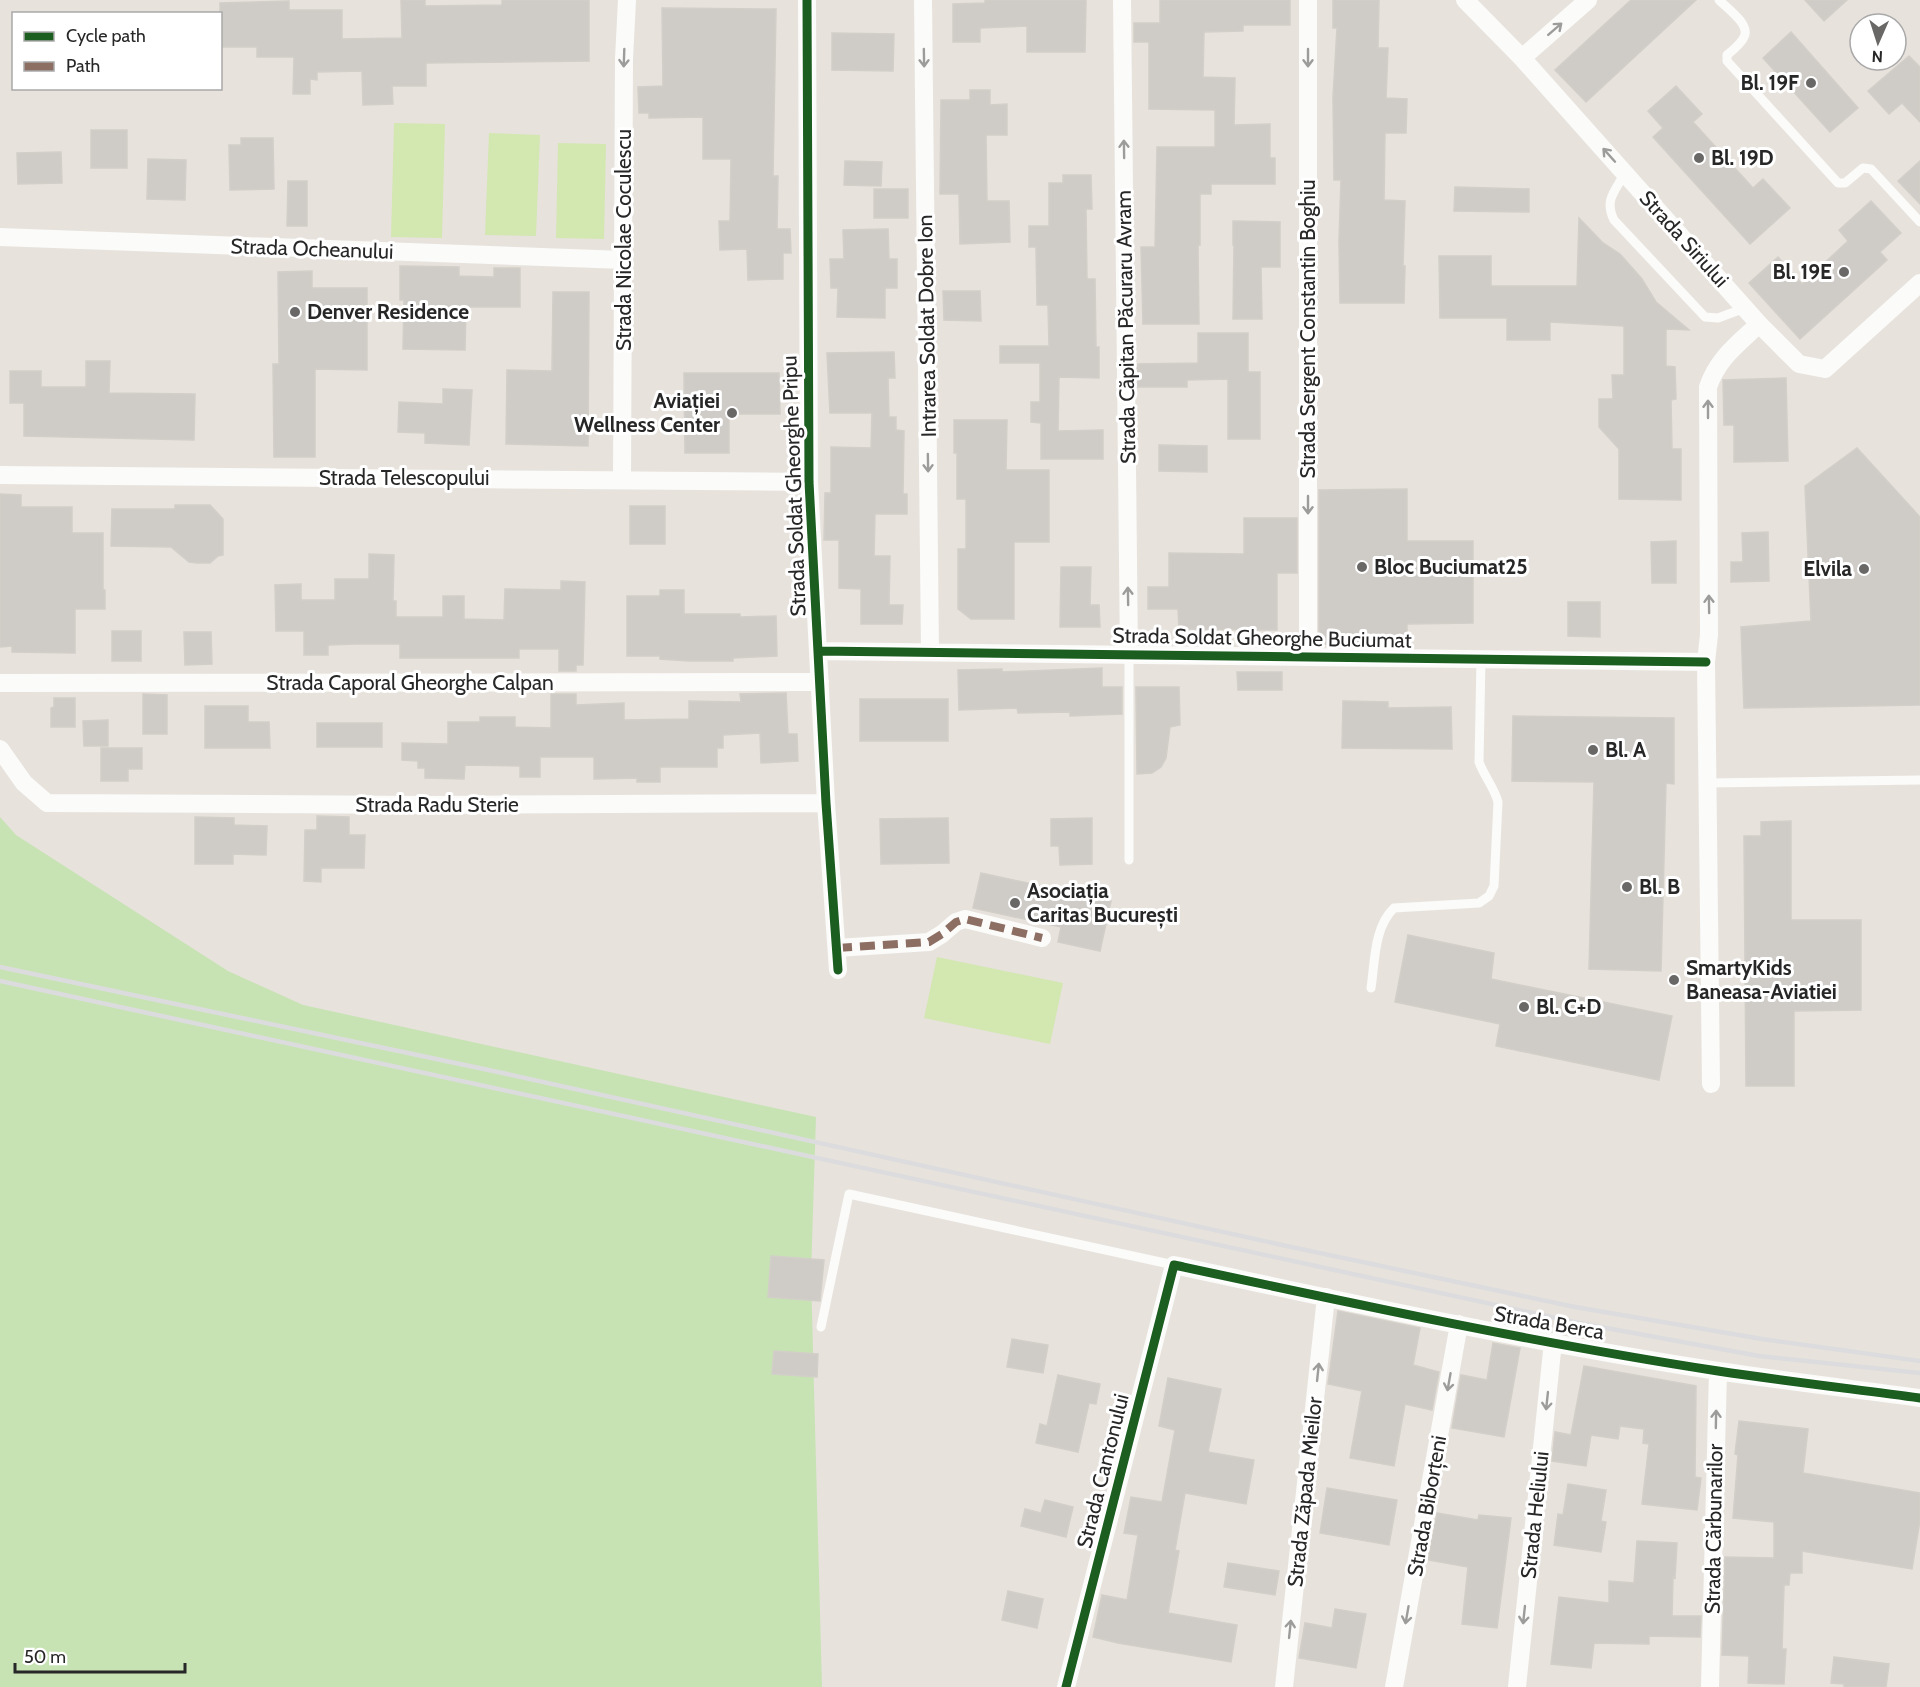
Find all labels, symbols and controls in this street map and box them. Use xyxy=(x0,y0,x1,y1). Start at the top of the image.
legend xyxy=(12,12,222,90)
north arrow xyxy=(1848,12,1908,72)
one-way arrow xyxy=(1547,22,1562,36)
text: Cycle path xyxy=(66,25,146,47)
text: N xyxy=(1871,47,1883,66)
one-way arrow xyxy=(618,48,630,68)
one-way arrow xyxy=(918,48,929,68)
one-way arrow xyxy=(1302,48,1314,68)
text: Path xyxy=(66,55,100,77)
place label: Bl. 19F xyxy=(1740,70,1799,95)
marker: Bl. 19F xyxy=(1804,76,1818,90)
street label: Strada Nicolae Coculescu xyxy=(611,129,636,351)
one-way arrow xyxy=(1118,140,1130,160)
place label: Bl. 19D xyxy=(1711,145,1774,170)
one-way arrow xyxy=(1602,148,1616,163)
marker: Bl. 19D xyxy=(1692,151,1706,165)
street label: Strada Sergent Constantin Boghiu xyxy=(1295,180,1320,478)
street label: Strada Siriului xyxy=(1635,185,1734,292)
street label: Strada Căpitan Păcuraru Avram xyxy=(1111,190,1140,464)
street label: Intrarea Soldat Dobre Ion xyxy=(912,214,941,438)
street label: Strada Ocheanului xyxy=(230,233,394,264)
place label: Bl. 19E xyxy=(1773,259,1832,284)
marker: Bl. 19E xyxy=(1837,265,1851,279)
place label: Denver Residence xyxy=(307,299,469,324)
marker: Denver Residence xyxy=(288,305,302,319)
street label: Strada Soldat Gheorghe Pripu xyxy=(776,355,811,617)
place label: Aviației Wellness Center xyxy=(574,388,720,437)
one-way arrow xyxy=(1702,399,1714,419)
marker: Aviației Wellness Center xyxy=(725,406,739,420)
one-way arrow xyxy=(922,453,934,473)
street label: Strada Telescopului xyxy=(319,465,489,490)
one-way arrow xyxy=(1302,495,1314,515)
place label: Bloc Buciumat25 xyxy=(1374,554,1528,579)
place label: Elvila xyxy=(1803,556,1853,581)
marker: Bloc Buciumat25 xyxy=(1355,560,1369,574)
marker: Elvila xyxy=(1857,562,1871,576)
one-way arrow xyxy=(1123,587,1134,607)
one-way arrow xyxy=(1703,594,1715,614)
street label: Strada Soldat Gheorghe Buciumat xyxy=(1112,622,1412,653)
street label: Strada Caporal Gheorghe Calpan xyxy=(266,670,554,695)
place label: Bl. A xyxy=(1605,737,1647,762)
marker: Bl. A xyxy=(1586,743,1600,757)
street label: Strada Radu Sterie xyxy=(355,792,519,817)
place label: Bl. B xyxy=(1639,874,1680,899)
place label: Asociația Caritas București xyxy=(1027,878,1178,929)
marker: Bl. B xyxy=(1620,880,1634,894)
marker: Asociația Caritas București xyxy=(1008,896,1022,910)
place label: SmartyKids Baneasa-Aviatiei xyxy=(1686,955,1837,1004)
marker: SmartyKids Baneasa-Aviatiei xyxy=(1667,973,1681,987)
place label: Bl. C+D xyxy=(1536,994,1601,1019)
marker: Bl. C+D xyxy=(1517,1000,1531,1014)
street label: Strada Berca xyxy=(1492,1301,1606,1344)
one-way arrow xyxy=(1312,1363,1323,1383)
one-way arrow xyxy=(1443,1372,1454,1391)
one-way arrow xyxy=(1541,1390,1552,1410)
street label: Strada Cantonului xyxy=(1071,1391,1134,1551)
street label: Strada Zăpada Mieilor xyxy=(1282,1395,1327,1588)
one-way arrow xyxy=(1710,1409,1722,1429)
street label: Strada Biborțeni xyxy=(1402,1433,1453,1579)
street label: Strada Cărbunarilor xyxy=(1700,1443,1727,1614)
street label: Strada Heliului xyxy=(1515,1450,1554,1580)
one-way arrow xyxy=(1401,1605,1412,1625)
one-way arrow xyxy=(1518,1605,1529,1625)
one-way arrow xyxy=(1285,1619,1296,1639)
scale bar xyxy=(15,1636,184,1674)
text: 50 m xyxy=(24,1646,66,1668)

